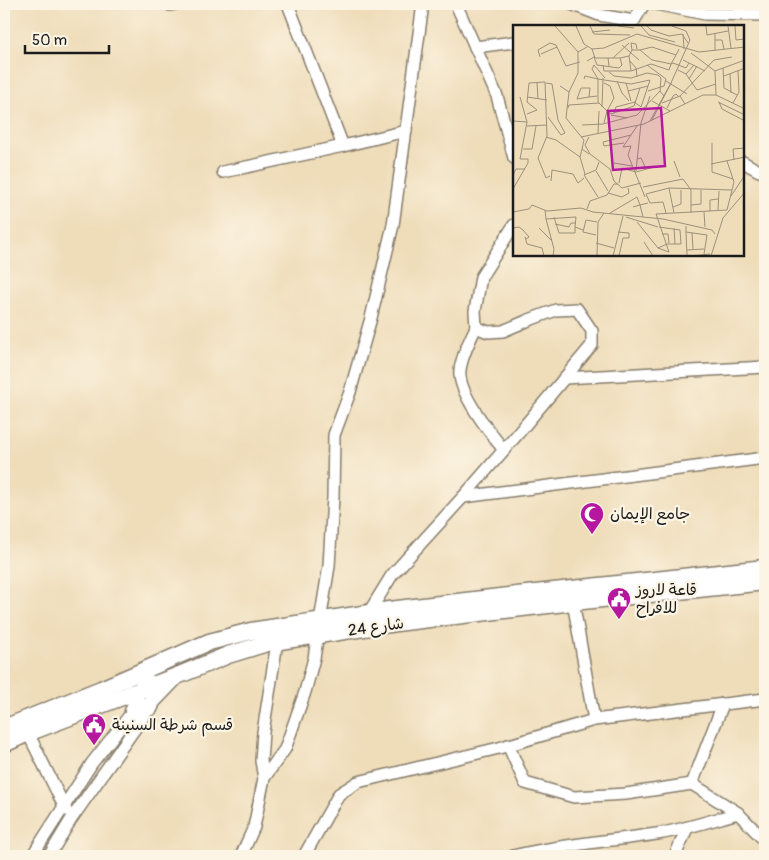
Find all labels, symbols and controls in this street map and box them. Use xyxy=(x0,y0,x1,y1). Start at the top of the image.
scale bar xyxy=(25,22,109,54)
inset map xyxy=(513,25,744,256)
text: 50 m xyxy=(32,31,67,50)
mosque icon: جامع الإيمان xyxy=(579,501,605,535)
place label: جامع الإيمان xyxy=(610,504,690,525)
place label: قاعة لاروز للافراح xyxy=(634,580,697,618)
public building icon: قاعة لاروز للافراح xyxy=(606,586,632,620)
street label: شارع 24 xyxy=(347,613,405,642)
public building icon: قسم شرطة السنينة xyxy=(81,712,107,746)
place label: قسم شرطة السنينة xyxy=(112,715,233,737)

